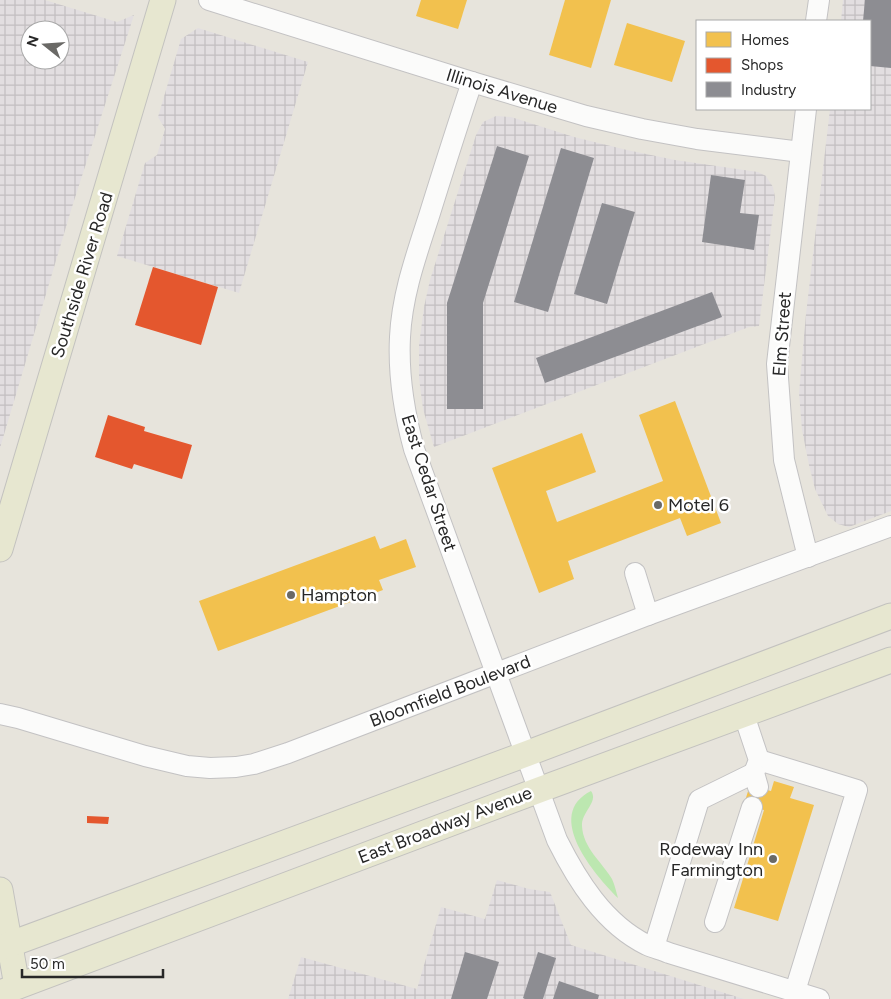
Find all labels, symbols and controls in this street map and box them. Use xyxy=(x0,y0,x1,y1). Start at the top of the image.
north arrow xyxy=(20,20,70,70)
legend xyxy=(696,20,871,110)
text: Homes xyxy=(741,31,789,49)
text: N xyxy=(23,34,43,49)
text: Shops xyxy=(741,56,783,74)
street label: Illinois Avenue xyxy=(444,64,561,118)
text: Industry xyxy=(741,81,796,99)
street label: Southside River Road xyxy=(46,189,118,361)
street label: Elm Street xyxy=(768,291,796,377)
street label: East Cedar Street xyxy=(396,412,462,555)
place label: Motel 6 xyxy=(668,494,729,516)
marker: Motel 6 xyxy=(652,499,664,511)
place label: Hampton xyxy=(301,584,377,606)
marker: Hampton xyxy=(285,589,297,601)
street label: Bloomfield Boulevard xyxy=(366,650,534,732)
street label: East Broadway Avenue xyxy=(355,782,535,868)
place label: Rodeway Inn Farmington xyxy=(659,838,763,881)
marker: Rodeway Inn Farmington xyxy=(767,853,779,865)
scale bar xyxy=(22,946,164,978)
text: 50 m xyxy=(30,955,65,973)

